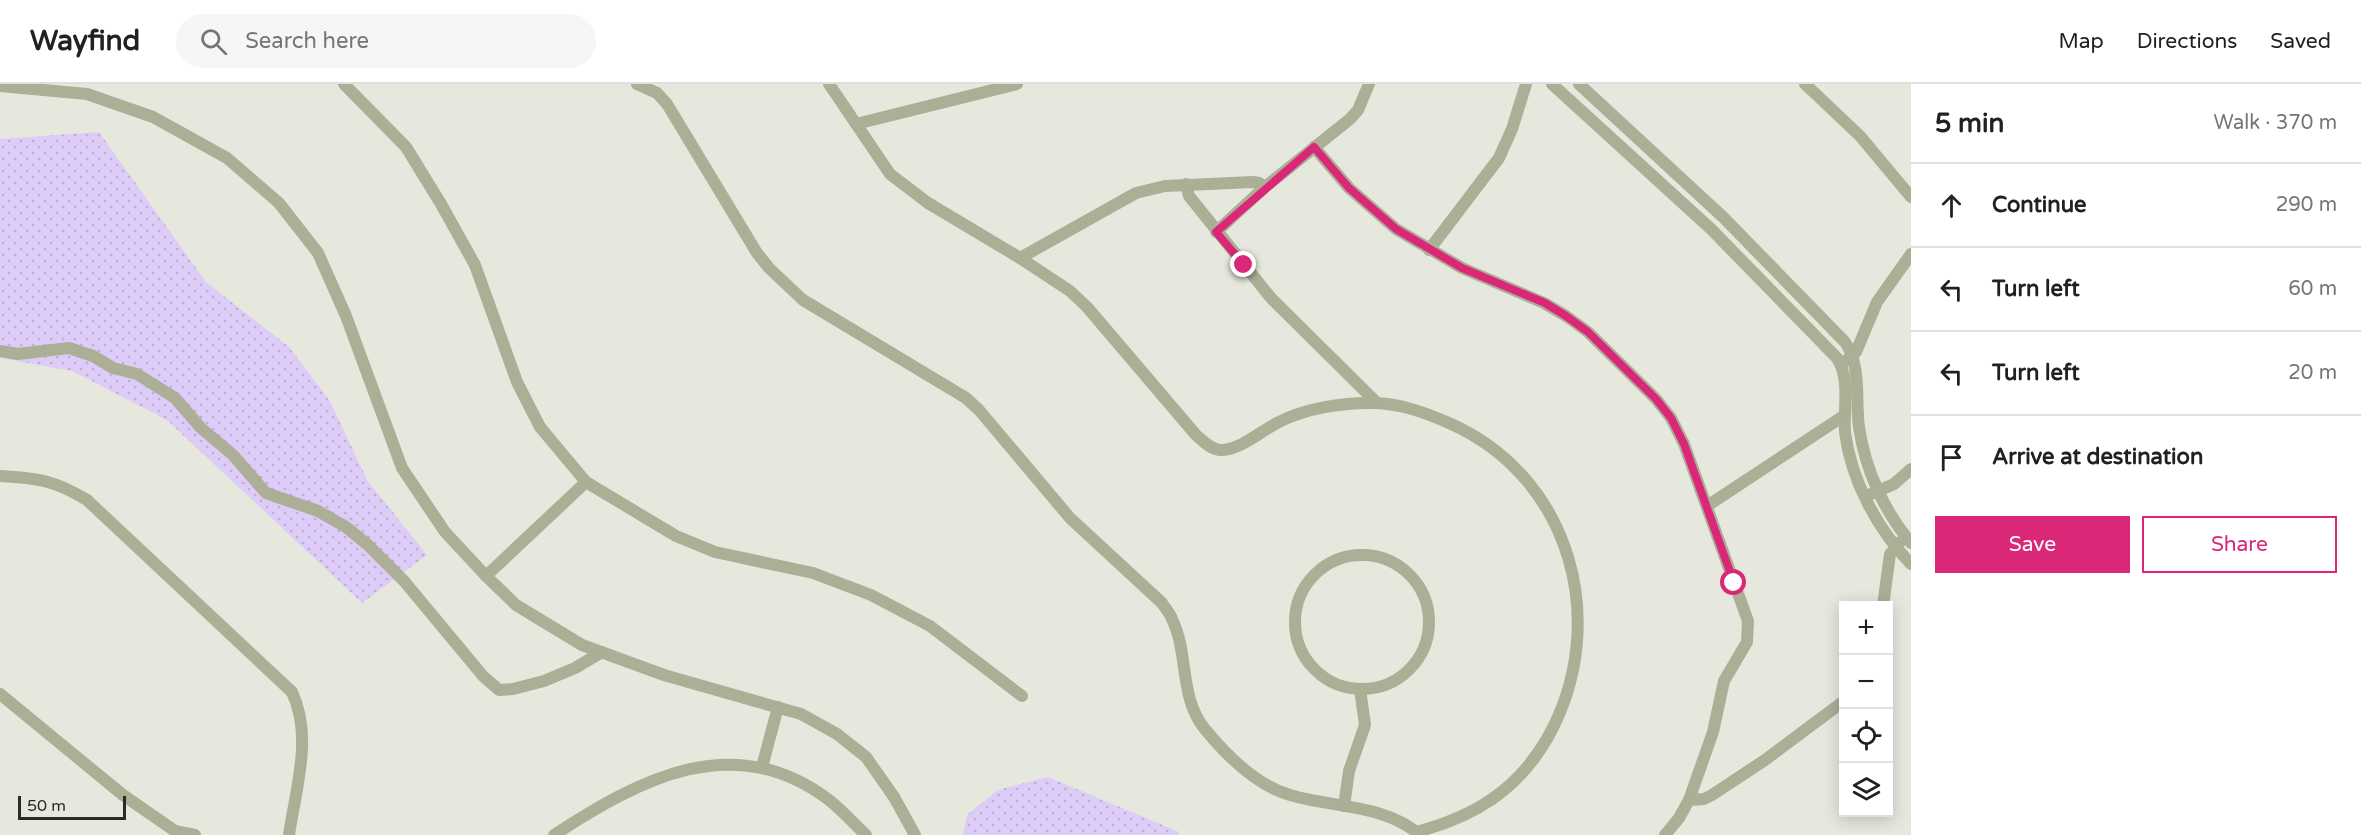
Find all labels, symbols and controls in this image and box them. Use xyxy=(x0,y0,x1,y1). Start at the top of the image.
search box xyxy=(176,14,596,68)
text: Wayfind xyxy=(30,24,140,58)
icon: search xyxy=(197,25,230,58)
text: Search here xyxy=(245,28,369,54)
text: Map xyxy=(2058,29,2104,54)
text: Directions xyxy=(2137,29,2237,54)
text: Saved xyxy=(2270,29,2331,54)
text: 5 min xyxy=(1935,108,2004,139)
text: Walk · 370 m xyxy=(2214,111,2337,135)
icon: ahead xyxy=(1935,189,1968,222)
text: Continue xyxy=(1992,192,2087,218)
text: 290 m xyxy=(2276,193,2337,217)
route end xyxy=(1230,251,1256,277)
icon: left xyxy=(1935,273,1968,306)
text: Turn left xyxy=(1992,276,2080,302)
text: 60 m xyxy=(2288,277,2337,301)
icon: left xyxy=(1935,357,1968,390)
text: Turn left xyxy=(1992,360,2080,386)
text: 20 m xyxy=(2288,361,2337,385)
icon: arrive xyxy=(1935,441,1968,474)
text: Arrive at destination xyxy=(1992,444,2203,470)
button: Save xyxy=(1935,516,2130,573)
button: Share xyxy=(2142,516,2337,573)
route start xyxy=(1720,569,1746,595)
map controls xyxy=(1839,601,1893,817)
button: + xyxy=(1839,601,1893,655)
button: − xyxy=(1839,655,1893,709)
button: locate xyxy=(1839,709,1893,763)
button: layers xyxy=(1839,763,1893,817)
scale bar xyxy=(18,793,126,820)
text: 50 m xyxy=(27,796,66,816)

